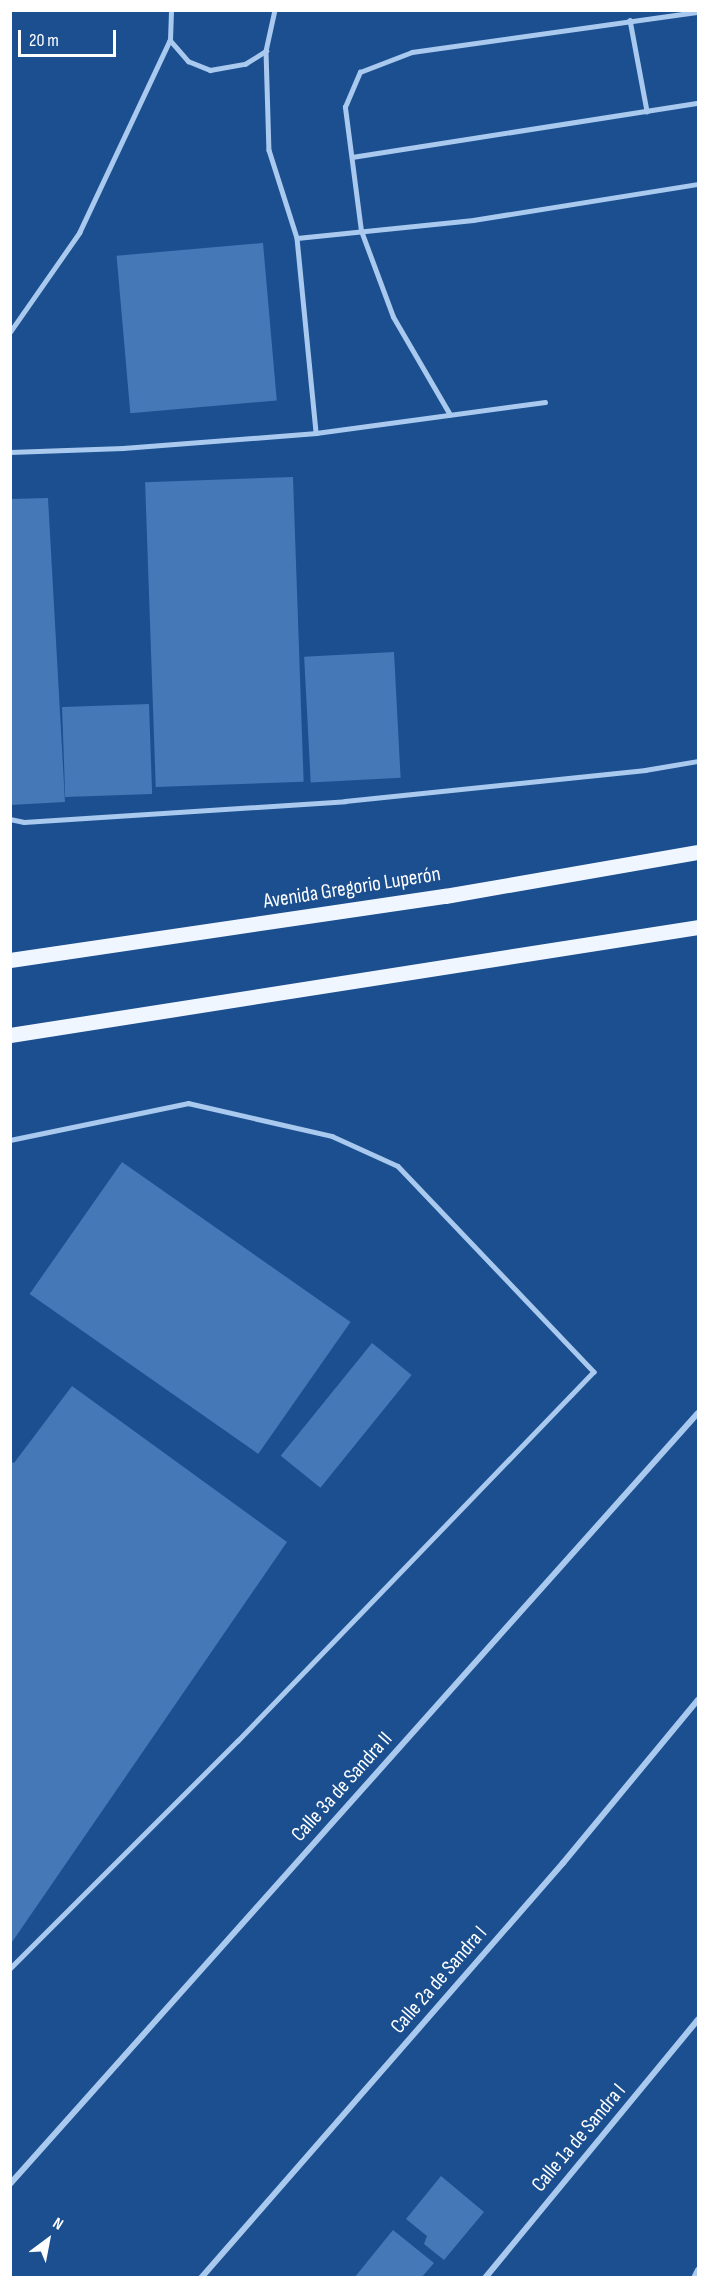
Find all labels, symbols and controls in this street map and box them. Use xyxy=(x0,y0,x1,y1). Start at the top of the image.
scale bar xyxy=(21,18,118,56)
text: 20 m xyxy=(29,30,59,51)
street label: Avenida Gregorio Luperón xyxy=(262,862,442,914)
street label: Calle 3a de Sandra II xyxy=(286,1727,398,1847)
street label: Calle 2a de Sandra I xyxy=(385,1921,493,2039)
street label: Calle 1a de Sandra I xyxy=(527,2079,631,2197)
north arrow xyxy=(18,2210,78,2270)
text: N xyxy=(49,2214,66,2235)

